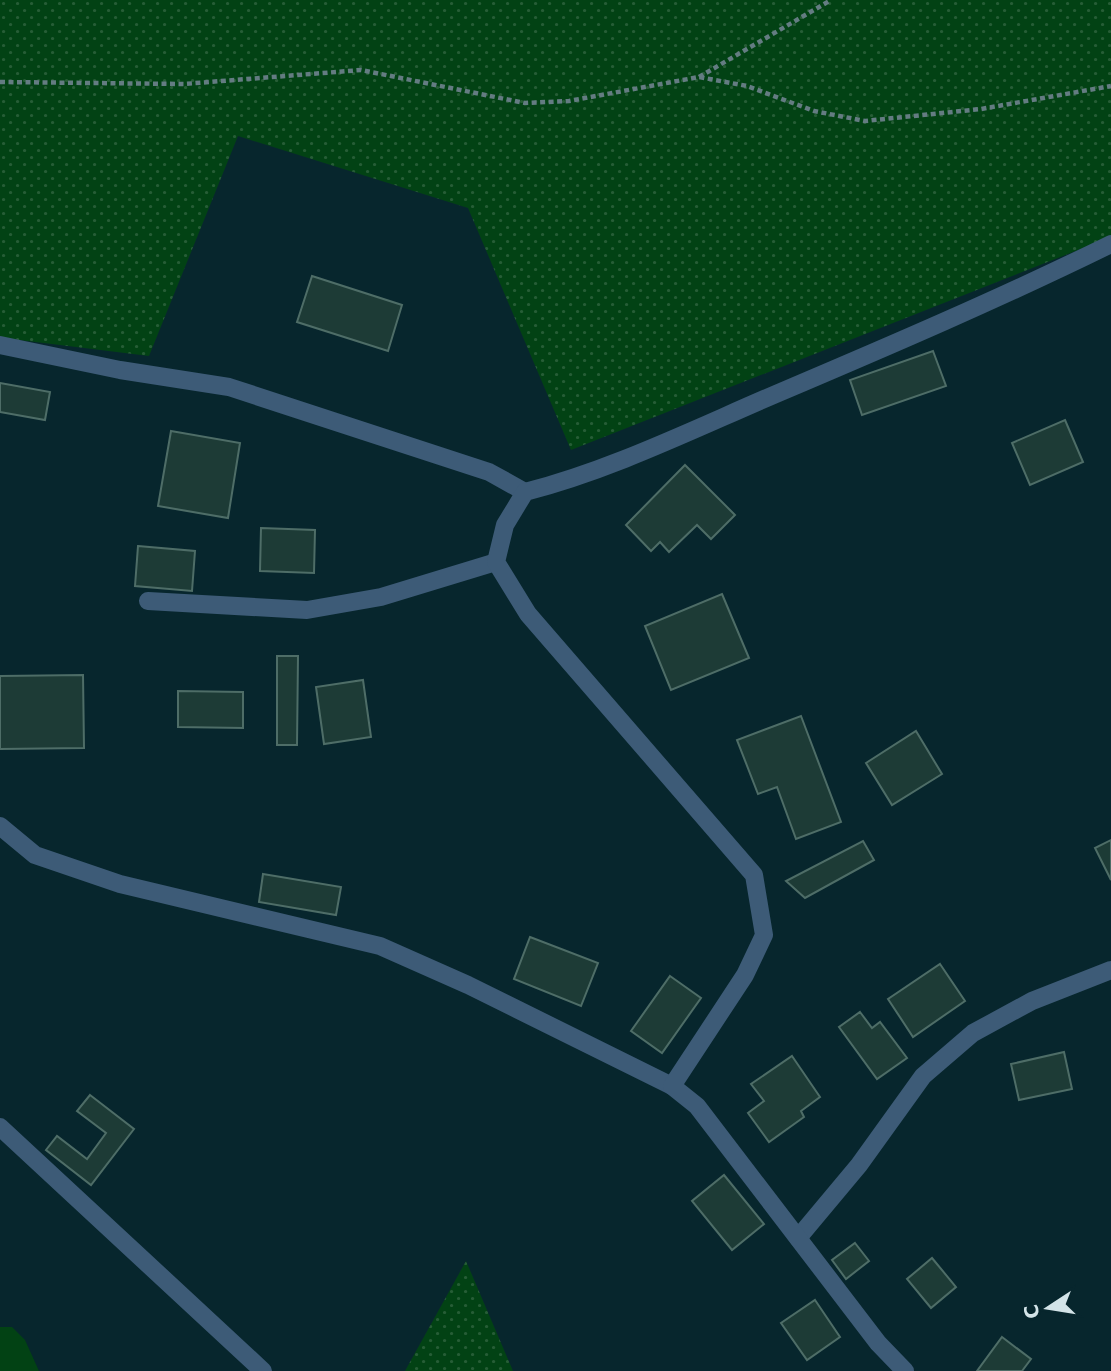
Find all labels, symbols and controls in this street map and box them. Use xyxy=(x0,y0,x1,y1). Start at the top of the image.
north arrow xyxy=(1013,1273,1083,1343)
text: С xyxy=(1019,1302,1044,1321)

